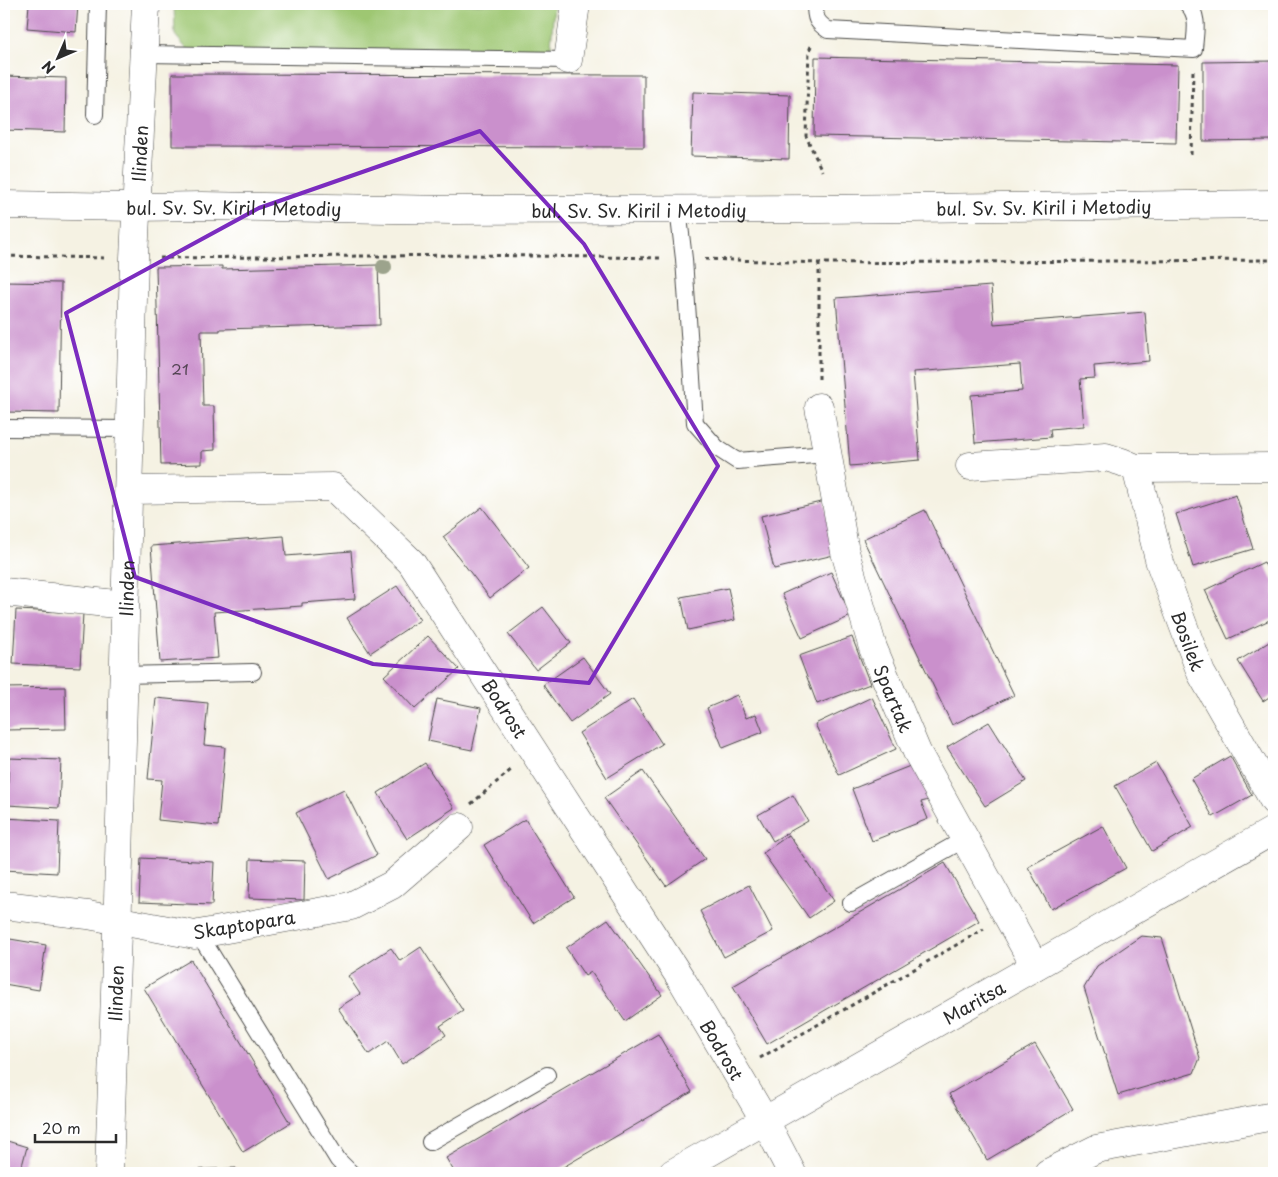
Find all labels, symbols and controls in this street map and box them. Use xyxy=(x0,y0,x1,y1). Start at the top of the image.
north arrow xyxy=(32,32,82,82)
text: N xyxy=(37,56,60,79)
street label: Ilinden xyxy=(124,125,154,182)
street label: bul. Sv. Sv. Kiril i Metodiy xyxy=(126,192,342,222)
street label: bul. Sv. Sv. Kiril i Metodiy xyxy=(936,192,1152,221)
street label: bul. Sv. Sv. Kiril i Metodiy xyxy=(531,196,747,223)
house number: 21 xyxy=(171,357,189,380)
street label: Ilinden xyxy=(112,560,140,617)
street label: Bosilek xyxy=(1165,607,1213,675)
street label: Spartak xyxy=(868,660,921,737)
street label: Bodrost xyxy=(476,673,535,743)
street label: Skaptopara xyxy=(191,903,298,945)
street label: Ilinden xyxy=(101,964,129,1022)
street label: Maritsa xyxy=(937,973,1010,1030)
street label: Bodrost xyxy=(694,1014,751,1085)
scale bar xyxy=(35,1112,116,1144)
text: 20 m xyxy=(42,1116,81,1139)

